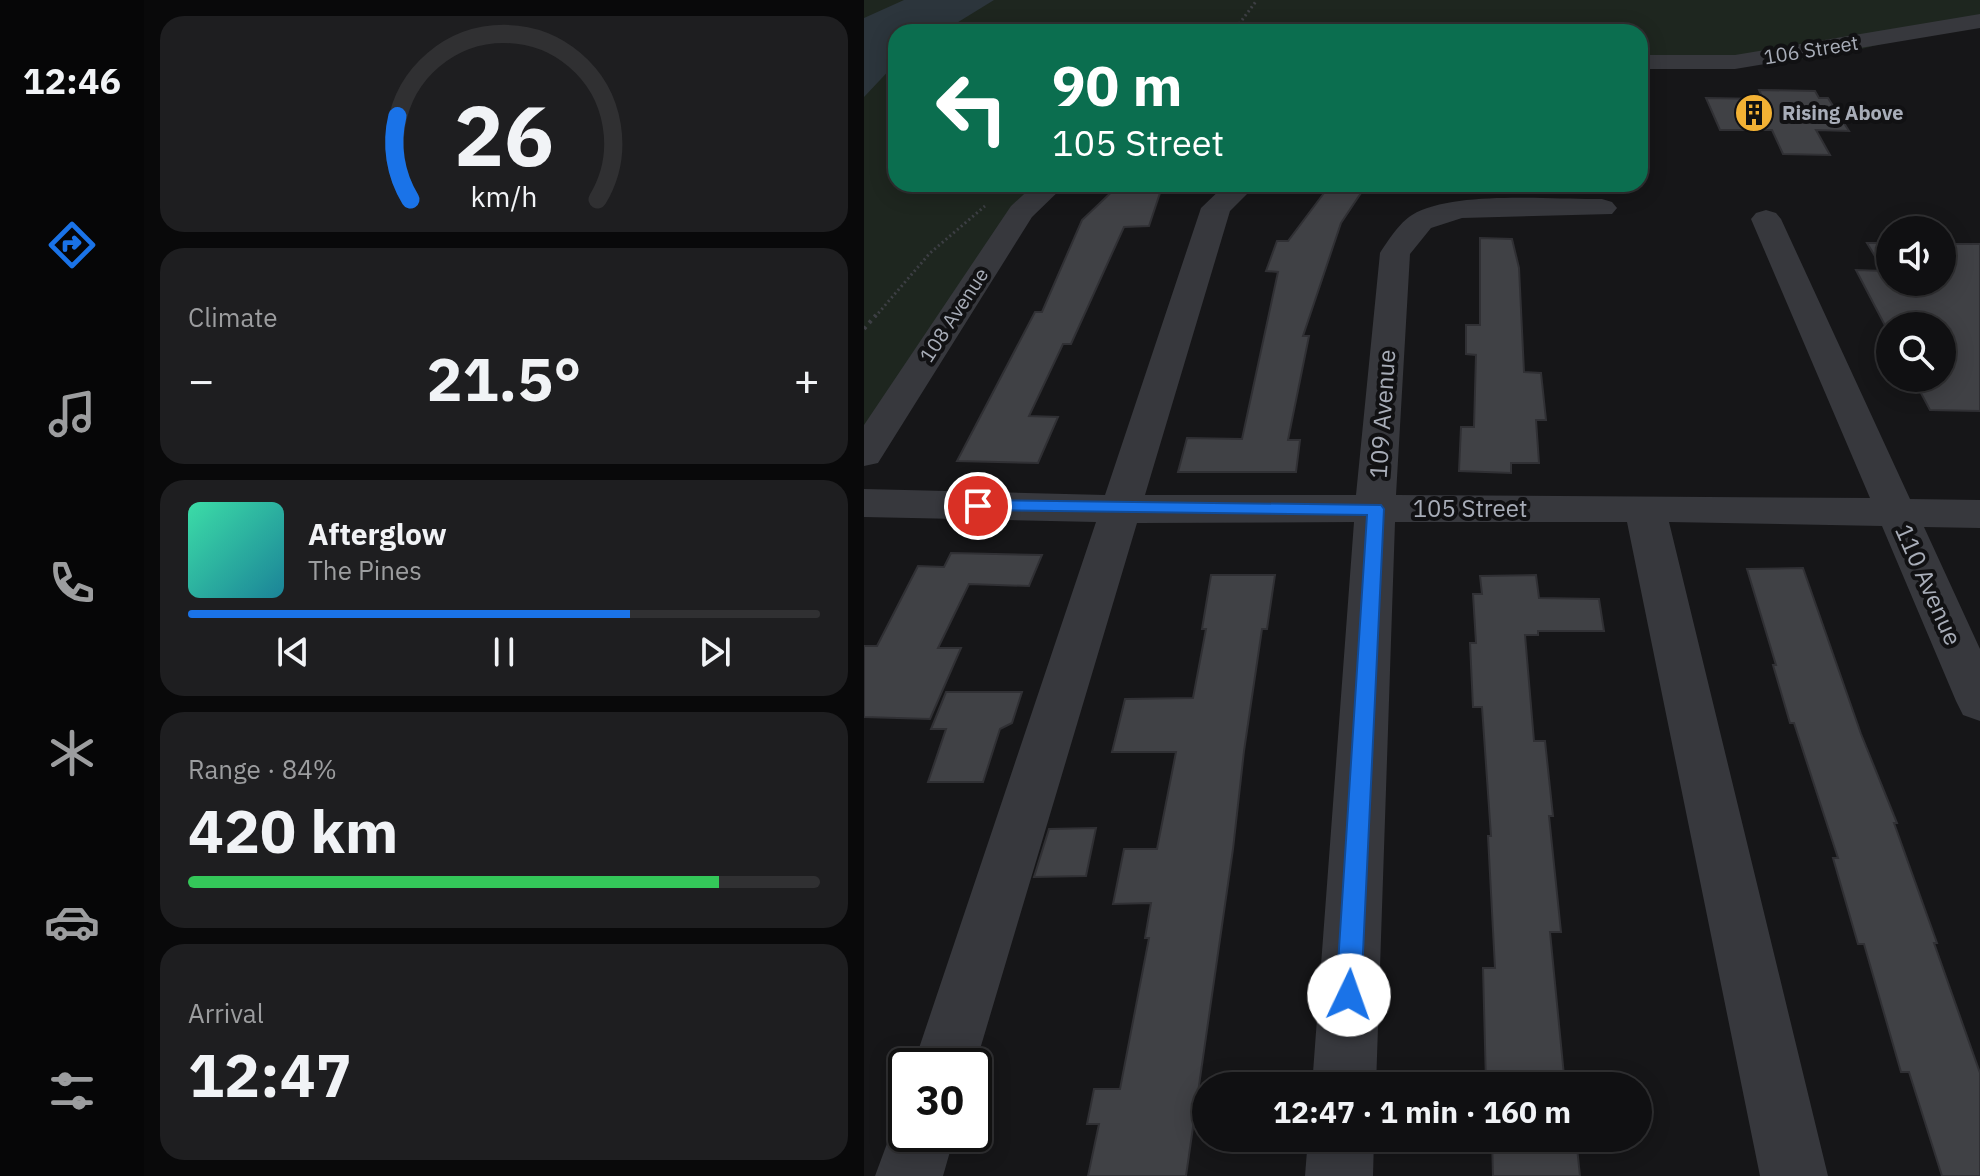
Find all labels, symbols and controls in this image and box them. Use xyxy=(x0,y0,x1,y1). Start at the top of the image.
street label: 106 Street xyxy=(1762,29,1860,70)
text: 90 m xyxy=(1052,49,1182,121)
icon: left xyxy=(920,56,1024,160)
text: 12:46 xyxy=(23,57,121,104)
text: 26 xyxy=(454,81,554,189)
building icon: Rising Above xyxy=(1733,92,1775,134)
place label: Rising Above xyxy=(1782,99,1904,126)
text: 105 Street xyxy=(1052,119,1224,166)
text: km/h xyxy=(470,178,538,215)
map controls xyxy=(1876,216,1956,392)
button: sound xyxy=(1876,216,1956,296)
icon: directions xyxy=(44,217,100,273)
street label: 108 Avenue xyxy=(913,262,994,367)
text: Climate xyxy=(188,300,278,334)
button: search xyxy=(1876,312,1956,392)
text: 21.5° xyxy=(427,339,581,418)
street label: 109 Avenue xyxy=(1362,348,1402,479)
text: − xyxy=(188,351,214,408)
text: + xyxy=(794,351,820,408)
icon: music xyxy=(44,386,100,442)
pin xyxy=(944,472,1012,540)
icon: arrive xyxy=(956,484,1000,528)
street label: 105 Street xyxy=(1413,492,1527,524)
text: Afterglow xyxy=(308,514,447,553)
street label: 110 Avenue xyxy=(1888,519,1970,650)
text: The Pines xyxy=(308,553,422,587)
icon: phone xyxy=(44,555,100,611)
icon: previous xyxy=(271,630,315,674)
icon: pause xyxy=(482,630,526,674)
icon: next xyxy=(693,630,737,674)
icon: climate xyxy=(44,725,100,781)
text: Range · 84% xyxy=(188,752,337,786)
text: 420 km xyxy=(188,791,398,870)
icon: car xyxy=(44,894,100,950)
position arrow xyxy=(1307,953,1391,1037)
text: Arrival xyxy=(188,996,264,1030)
text: 12:47 xyxy=(188,1035,352,1114)
speed limit sign: 30 xyxy=(888,1048,992,1152)
icon: filters xyxy=(44,1063,100,1119)
text: 12:47 · 1 min · 160 m xyxy=(1273,1092,1571,1131)

